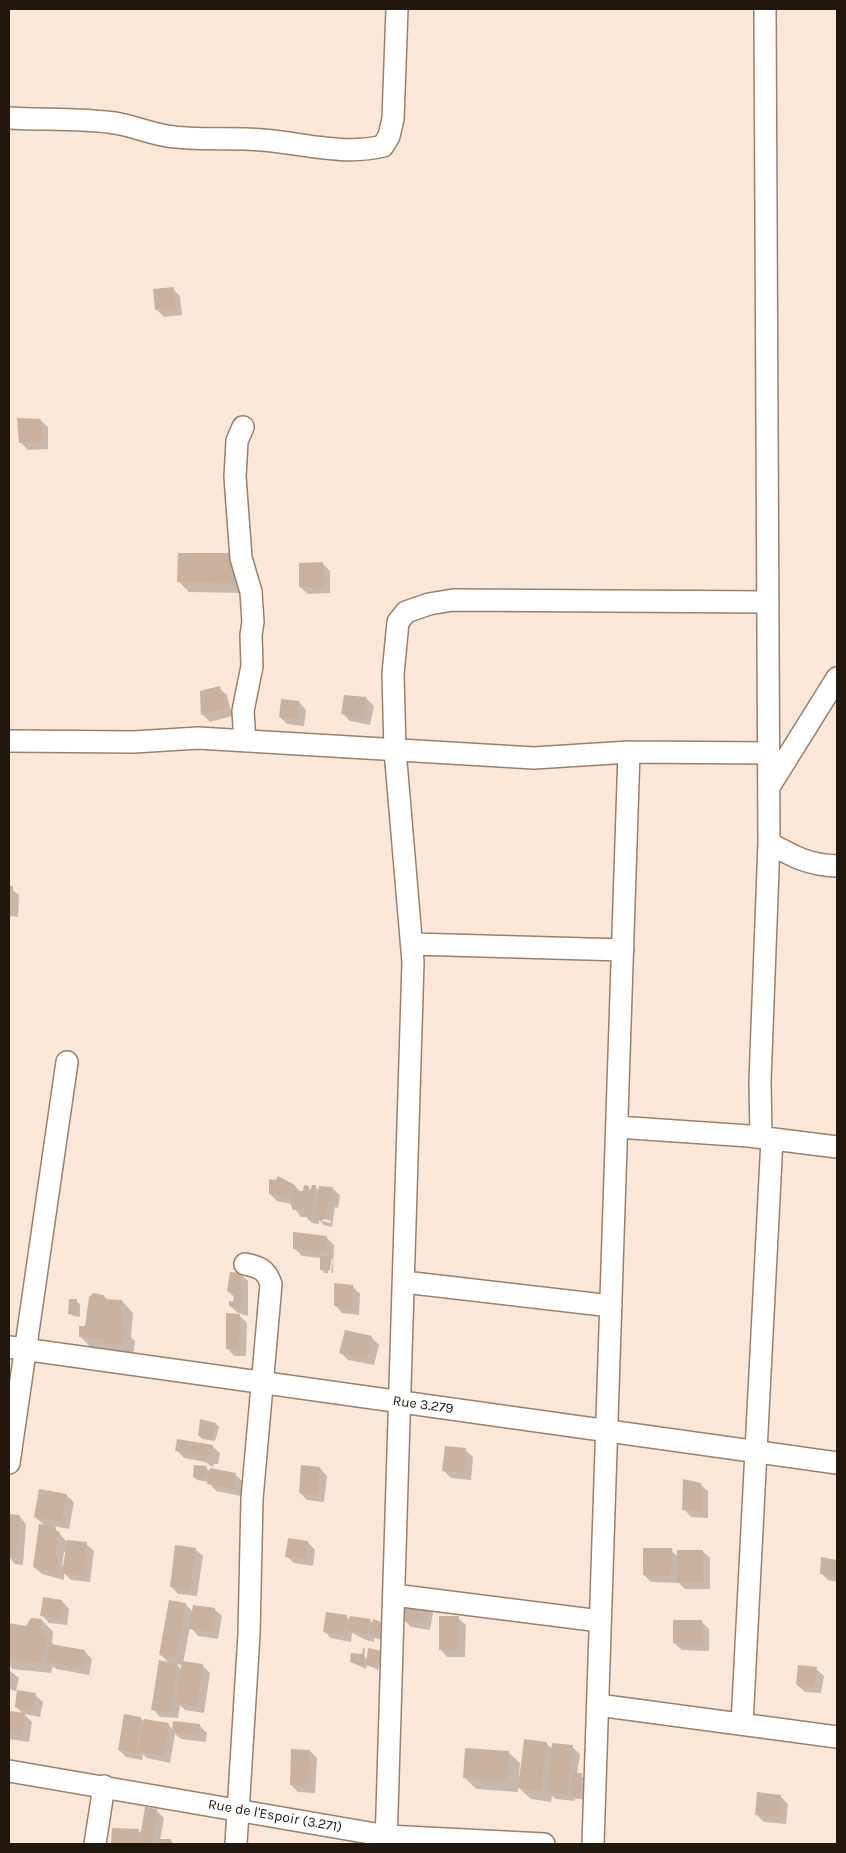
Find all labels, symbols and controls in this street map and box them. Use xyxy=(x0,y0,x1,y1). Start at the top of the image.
street label: Rue 3.279 xyxy=(392,1392,454,1418)
street label: Rue de l'Espoir (3.271) xyxy=(207,1796,343,1836)

